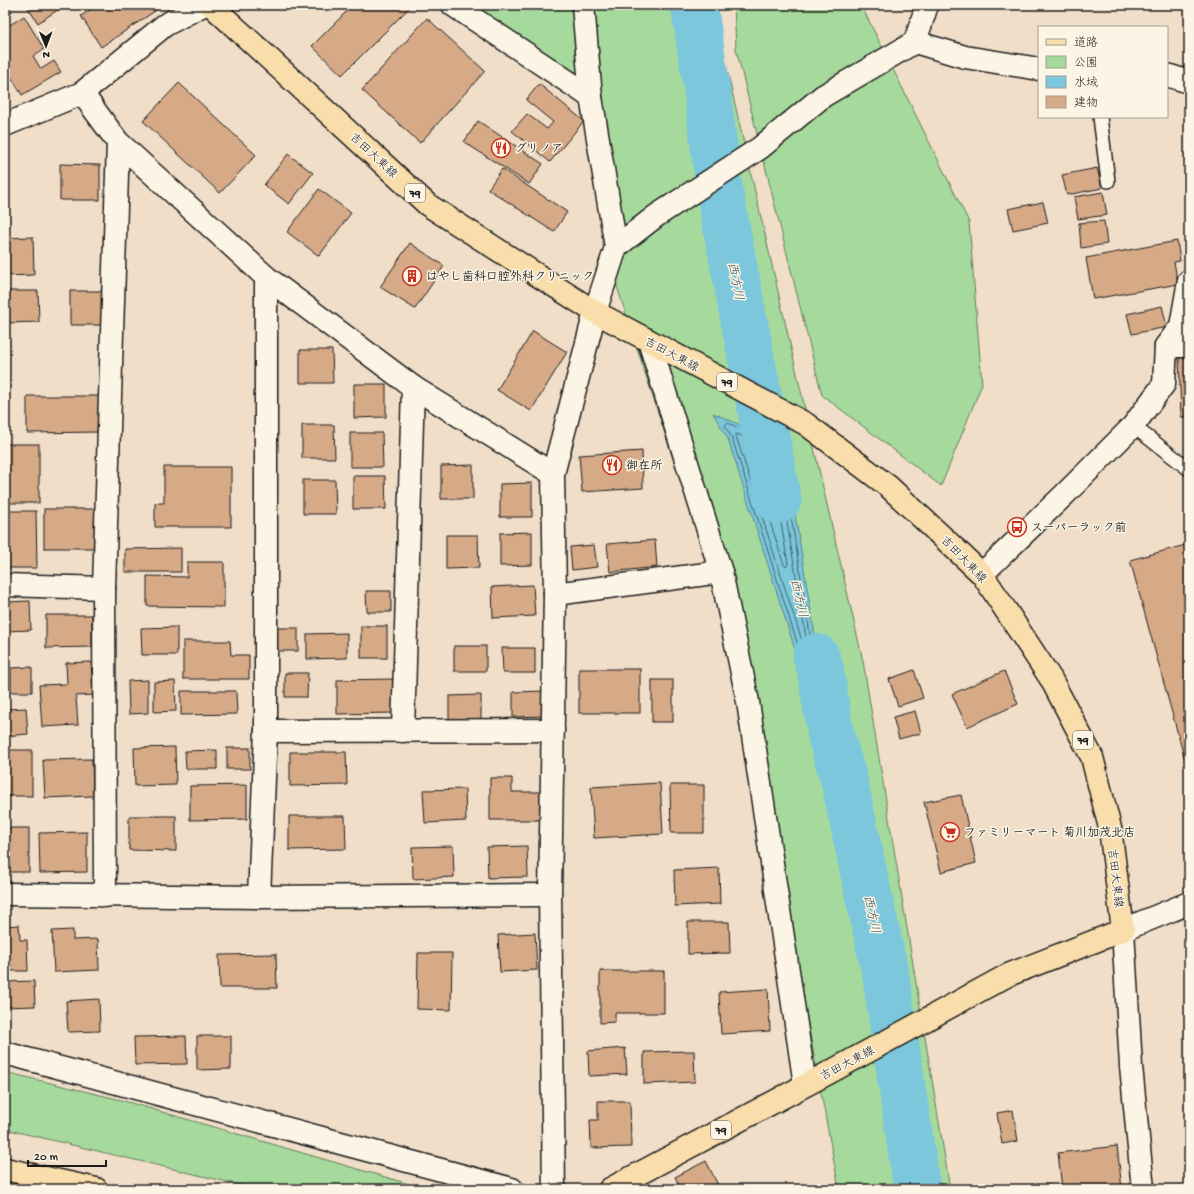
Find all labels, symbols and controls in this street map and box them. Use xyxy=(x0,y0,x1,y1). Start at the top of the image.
north arrow xyxy=(26,26,66,66)
legend xyxy=(1038,26,1168,118)
text: 道路 xyxy=(1074,36,1098,51)
text: N xyxy=(42,48,50,60)
text: 公園 xyxy=(1074,56,1098,71)
text: 水域 xyxy=(1074,76,1098,91)
text: 建物 xyxy=(1074,96,1098,111)
street label: 吉田大東線 xyxy=(346,130,400,182)
restaurant icon: グリノア xyxy=(490,137,512,159)
place label: グリノア xyxy=(515,142,563,157)
road number: 79 xyxy=(405,184,425,202)
water label: 西方川 xyxy=(723,261,747,302)
building icon: はやし歯科口腔外科クリニック xyxy=(401,265,423,287)
place label: はやし歯科口腔外科クリニック xyxy=(426,270,594,285)
street label: 吉田大東線 xyxy=(641,335,701,376)
road number: 79 xyxy=(717,373,737,391)
restaurant icon: 御在所 xyxy=(601,454,623,476)
place label: 御在所 xyxy=(626,459,663,474)
bus stop icon: スーパーラック前 xyxy=(1006,516,1028,538)
place label: スーパーラック前 xyxy=(1031,521,1127,536)
street label: 吉田大東線 xyxy=(937,533,989,587)
water label: 西方川 xyxy=(786,578,810,619)
road number: 79 xyxy=(1073,731,1093,749)
supermarket icon: ファミリーマート 菊川加茂北店 xyxy=(939,821,961,843)
place label: ファミリーマート 菊川加茂北店 xyxy=(964,826,1135,841)
street label: 吉田大東線 xyxy=(1103,847,1126,909)
water label: 西方川 xyxy=(859,894,883,935)
street label: 吉田大東線 xyxy=(818,1044,878,1085)
road number: 79 xyxy=(711,1121,731,1139)
scale bar xyxy=(28,1142,106,1168)
text: 20 m xyxy=(34,1151,59,1165)

